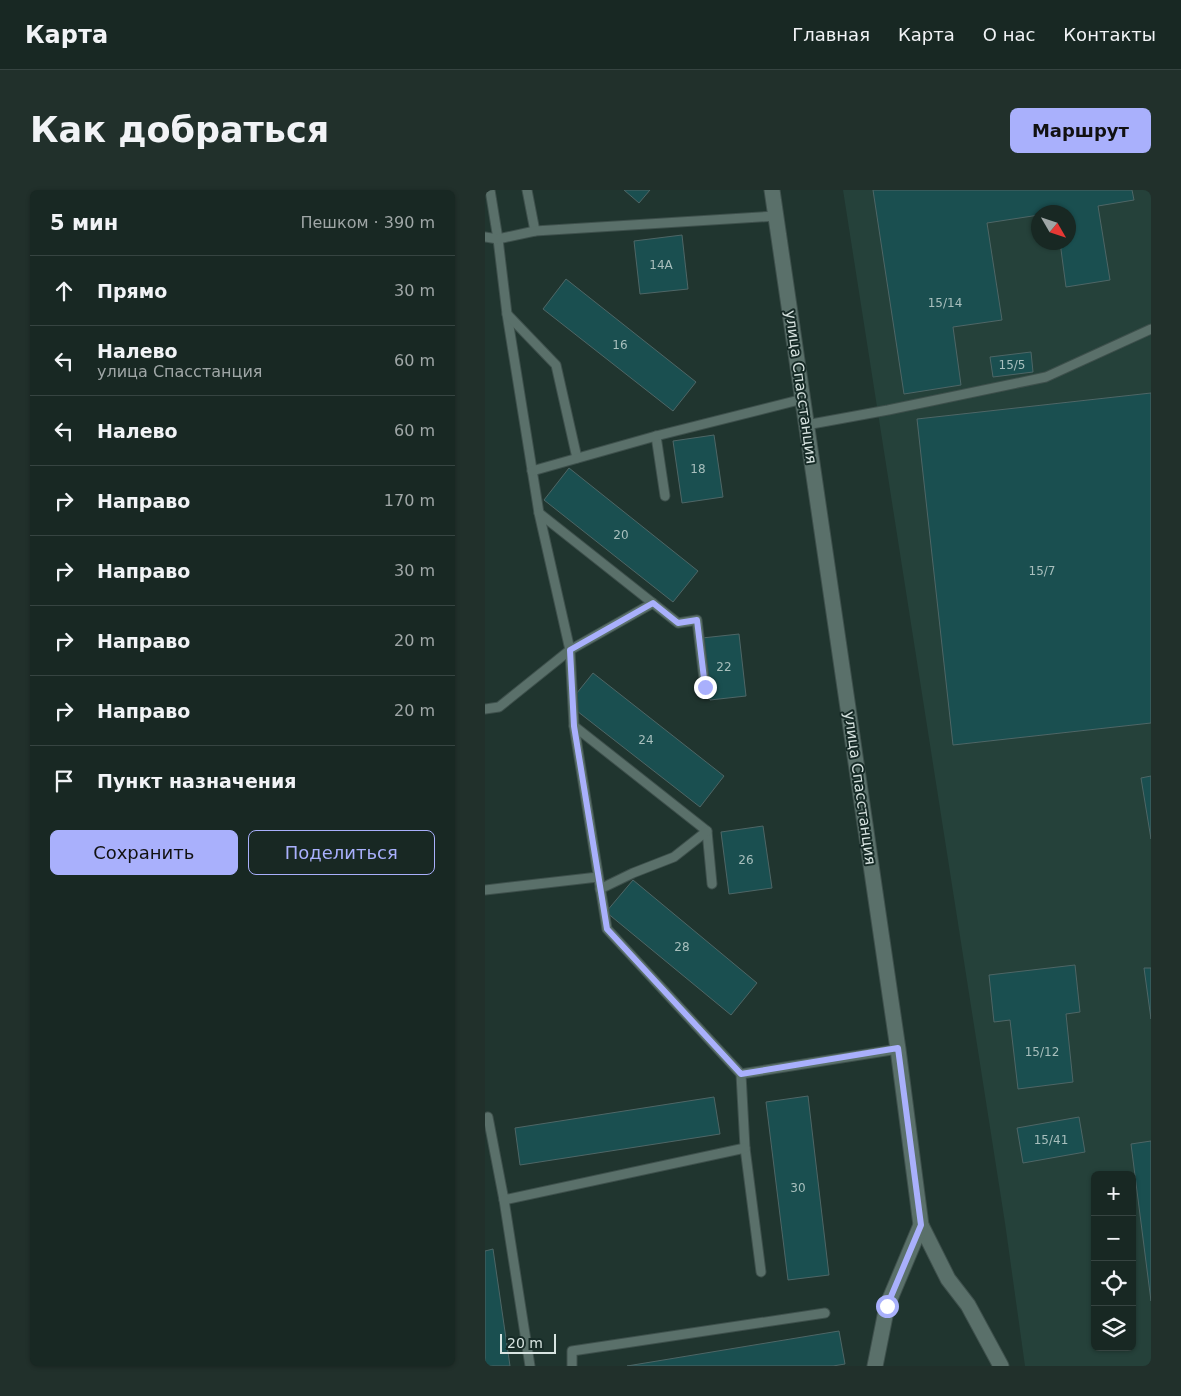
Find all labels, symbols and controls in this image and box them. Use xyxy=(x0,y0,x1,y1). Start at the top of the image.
text: Карта xyxy=(25,21,108,49)
text: Главная xyxy=(792,24,870,45)
text: Карта xyxy=(898,24,955,45)
text: О нас xyxy=(983,24,1035,45)
text: Контакты xyxy=(1063,24,1156,45)
button: Маршрут xyxy=(1010,108,1151,153)
text: Как добраться xyxy=(30,110,329,150)
north arrow xyxy=(1031,205,1076,250)
text: 5 мин xyxy=(50,211,118,235)
text: Пешком · 390 m xyxy=(300,213,435,232)
house number: 14А xyxy=(649,258,674,272)
icon: ahead xyxy=(50,277,78,305)
text: Прямо xyxy=(97,280,167,302)
text: 30 m xyxy=(394,281,435,300)
house number: 15/14 xyxy=(928,296,962,310)
street label: улица Спасстанция xyxy=(781,309,821,465)
house number: 16 xyxy=(612,338,628,352)
text: Налево xyxy=(97,340,178,362)
icon: left xyxy=(50,347,78,375)
text: 60 m xyxy=(394,351,435,370)
house number: 15/5 xyxy=(999,358,1025,372)
text: улица Спасстанция xyxy=(97,362,262,381)
icon: left xyxy=(50,417,78,445)
text: Налево xyxy=(97,420,178,442)
text: 60 m xyxy=(394,421,435,440)
house number: 18 xyxy=(690,462,706,476)
icon: right xyxy=(50,487,78,515)
text: Направо xyxy=(97,490,190,512)
text: 170 m xyxy=(384,491,435,510)
house number: 20 xyxy=(613,528,629,542)
icon: right xyxy=(50,557,78,585)
text: Направо xyxy=(97,560,190,582)
text: 30 m xyxy=(394,561,435,580)
house number: 15/7 xyxy=(1029,564,1055,578)
icon: right xyxy=(50,627,78,655)
text: Направо xyxy=(97,630,190,652)
text: 20 m xyxy=(394,631,435,650)
house number: 22 xyxy=(716,660,732,674)
route end xyxy=(694,676,717,699)
icon: right xyxy=(50,697,78,725)
text: Направо xyxy=(97,700,190,722)
text: 20 m xyxy=(394,701,435,720)
street label: улица Спасстанция xyxy=(840,710,880,866)
house number: 24 xyxy=(638,733,654,747)
icon: arrive xyxy=(50,767,78,795)
text: Пункт назначения xyxy=(97,770,296,792)
button: Сохранить xyxy=(50,830,238,875)
button: Поделиться xyxy=(248,830,435,875)
house number: 26 xyxy=(738,853,754,867)
house number: 28 xyxy=(674,940,690,954)
house number: 15/12 xyxy=(1025,1045,1059,1059)
house number: 15/41 xyxy=(1034,1133,1068,1147)
map controls xyxy=(1091,1171,1136,1351)
button: + xyxy=(1091,1171,1136,1216)
house number: 30 xyxy=(790,1181,806,1195)
button: − xyxy=(1091,1216,1136,1261)
button: locate xyxy=(1091,1261,1136,1306)
route start xyxy=(876,1295,899,1318)
button: layers xyxy=(1091,1306,1136,1351)
scale bar xyxy=(500,1331,556,1354)
text: 20 m xyxy=(507,1335,543,1351)

